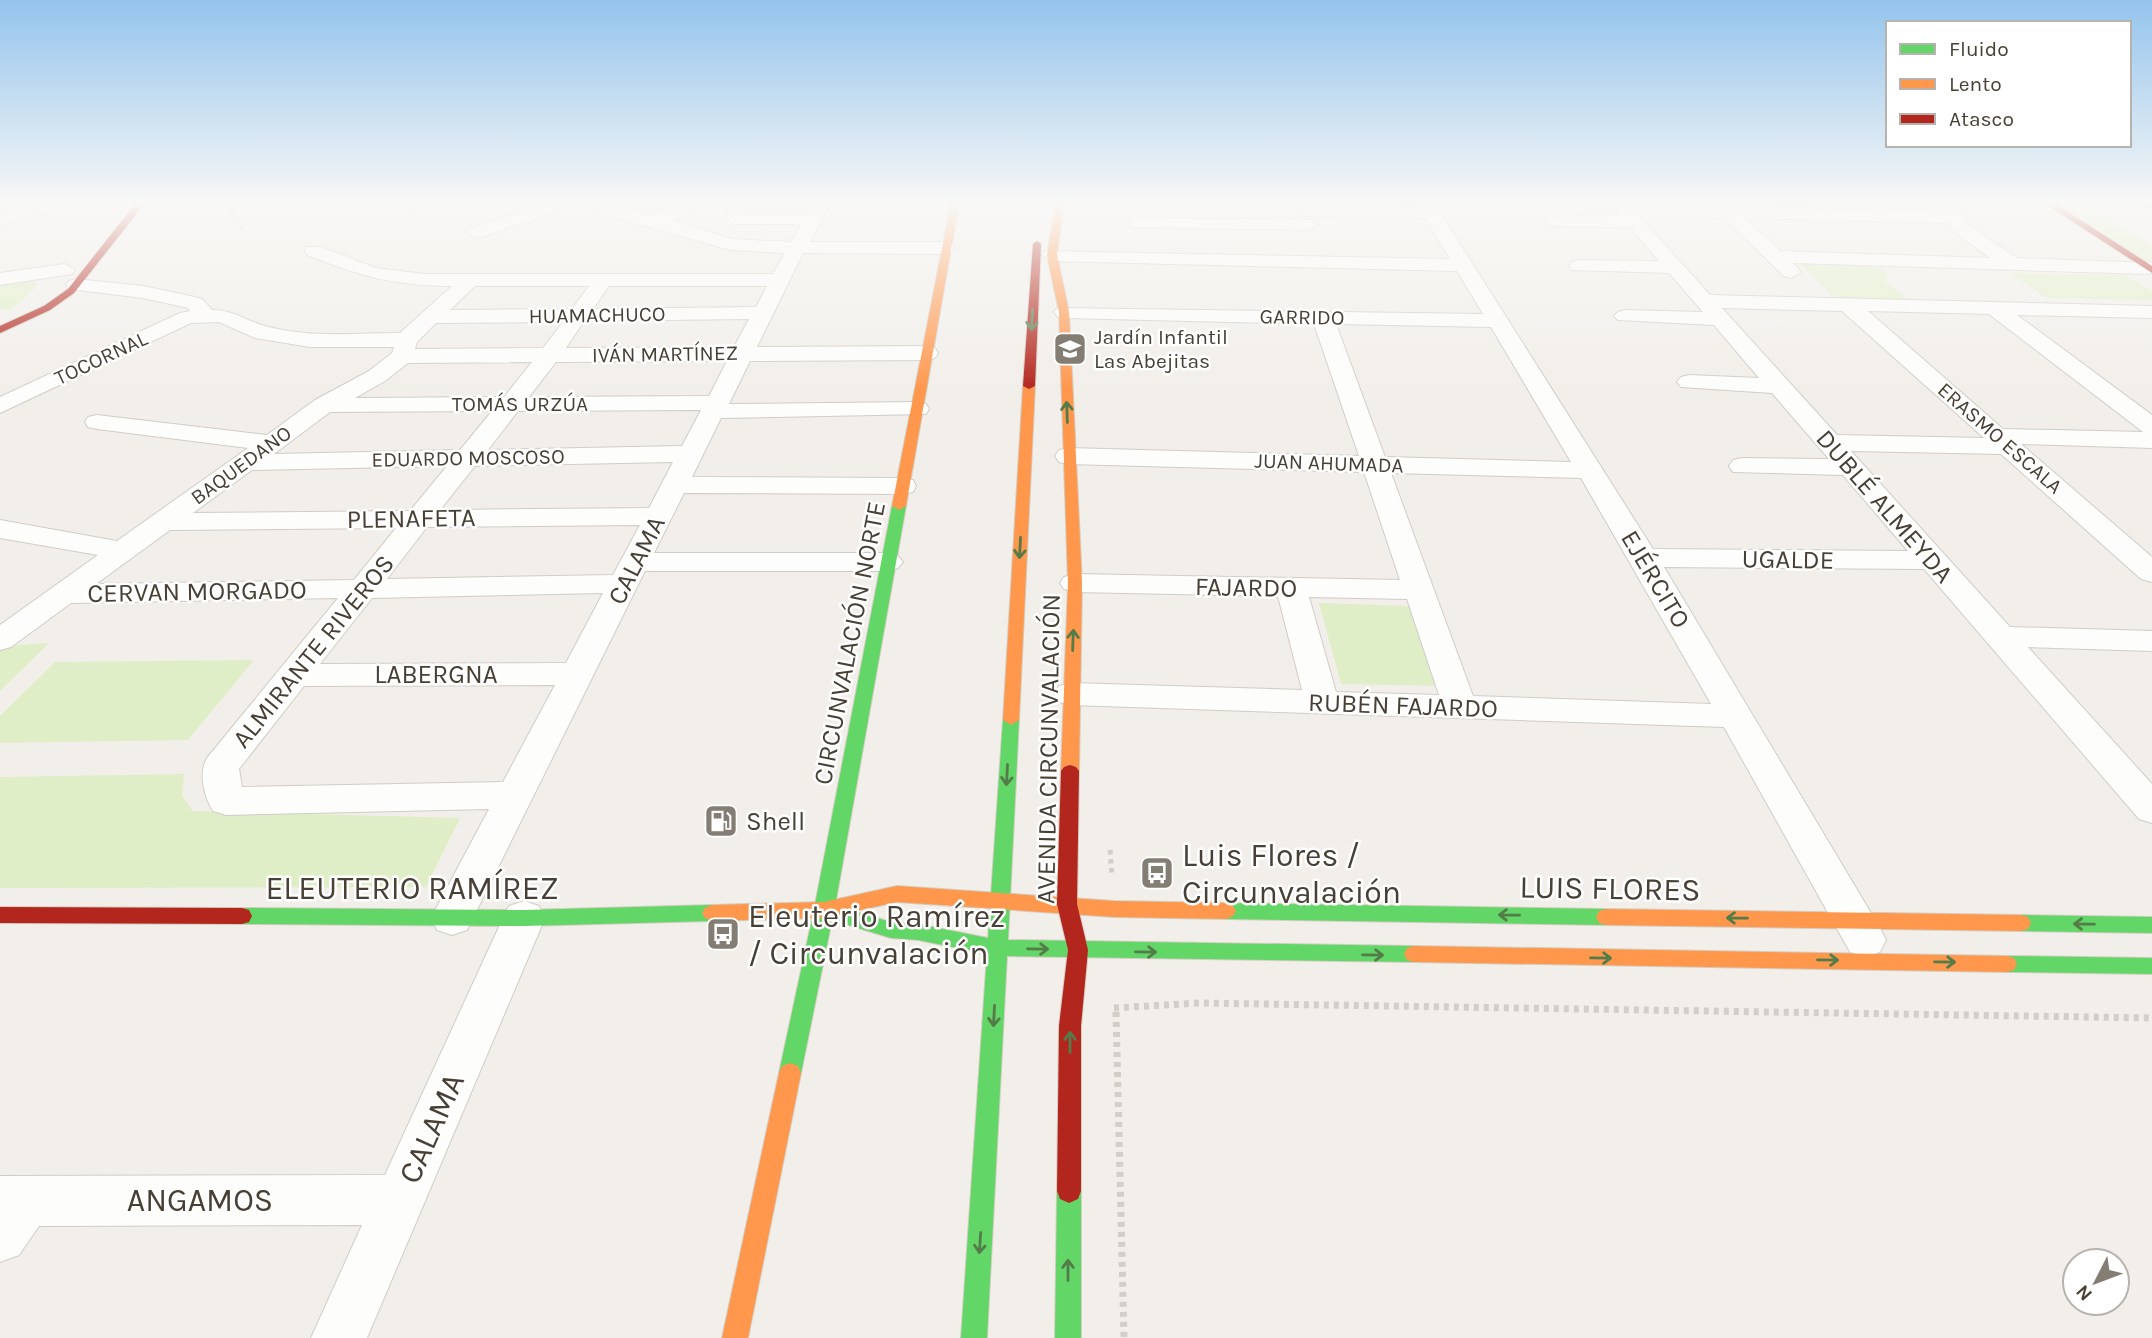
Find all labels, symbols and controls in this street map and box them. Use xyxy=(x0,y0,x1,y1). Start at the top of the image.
legend xyxy=(1886,21,2131,147)
text: Fluido xyxy=(1949,37,2009,61)
text: Lento xyxy=(1949,72,2002,96)
text: Atasco xyxy=(1949,107,2014,131)
street label: HUAMACHUCO xyxy=(528,302,666,328)
street label: GARRIDO xyxy=(1259,304,1345,330)
one-way arrow xyxy=(1026,309,1039,332)
place label: Jardín Infantil Las Abejitas xyxy=(1094,325,1228,373)
street label: TOCORNAL xyxy=(51,326,151,390)
school or university icon: Jardín Infantil Las Abejitas xyxy=(1051,330,1089,368)
street label: IVÁN MARTÍNEZ xyxy=(592,341,738,367)
street label: ERASMO ESCALA xyxy=(1933,377,2067,499)
street label: TOMÁS URZÚA xyxy=(452,392,588,416)
one-way arrow xyxy=(1060,401,1074,424)
street label: BAQUEDANO xyxy=(186,421,296,509)
street label: DUBLÉ ALMEYDA xyxy=(1810,423,1961,589)
street label: EDUARDO MOSCOSO xyxy=(371,444,565,472)
street label: JUAN AHUMADA xyxy=(1254,448,1404,478)
street label: CIRCUNVALACIÓN NORTE xyxy=(806,499,892,787)
street label: PLENAFETA xyxy=(346,502,476,535)
street label: CALAMA xyxy=(601,511,672,610)
street label: EJÉRCITO xyxy=(1614,524,1698,634)
one-way arrow xyxy=(1013,536,1026,559)
street label: UGALDE xyxy=(1741,543,1835,576)
street label: ALMIRANTE RIVEROS xyxy=(226,548,401,754)
street label: FAJARDO xyxy=(1195,571,1297,604)
street label: CERVAN MORGADO xyxy=(87,574,307,609)
street label: AVENIDA CIRCUNVALACIÓN xyxy=(1029,594,1067,904)
one-way arrow xyxy=(1066,628,1080,651)
street label: LABERGNA xyxy=(374,659,498,690)
street label: RUBÉN FAJARDO xyxy=(1307,686,1499,724)
one-way arrow xyxy=(1000,763,1013,786)
fuel station icon: Shell xyxy=(702,802,740,840)
place label: Shell xyxy=(746,806,805,837)
place label: Luis Flores / Circunvalación xyxy=(1182,837,1401,911)
bus stop icon: Luis Flores / Circunvalación xyxy=(1138,854,1176,892)
street label: ELEUTERIO RAMÍREZ xyxy=(265,868,559,907)
street label: LUIS FLORES xyxy=(1519,868,1701,909)
place label: Eleuterio Ramírez / Circunvalación xyxy=(748,898,1005,972)
one-way arrow xyxy=(1498,908,1521,922)
one-way arrow xyxy=(1725,912,1748,925)
bus stop icon: Eleuterio Ramírez / Circunvalación xyxy=(704,915,742,953)
one-way arrow xyxy=(2073,917,2096,931)
one-way arrow xyxy=(1026,942,1049,956)
one-way arrow xyxy=(1134,945,1157,959)
one-way arrow xyxy=(1361,948,1384,962)
one-way arrow xyxy=(1589,951,1612,964)
one-way arrow xyxy=(1816,954,1839,967)
one-way arrow xyxy=(1933,955,1956,969)
one-way arrow xyxy=(987,1005,1000,1028)
one-way arrow xyxy=(1063,1031,1077,1054)
street label: CALAMA xyxy=(391,1067,472,1189)
street label: ANGAMOS xyxy=(127,1182,273,1219)
one-way arrow xyxy=(973,1232,986,1255)
north arrow xyxy=(2061,1247,2131,1317)
one-way arrow xyxy=(1062,1259,1075,1282)
text: N xyxy=(2071,1280,2097,1305)

